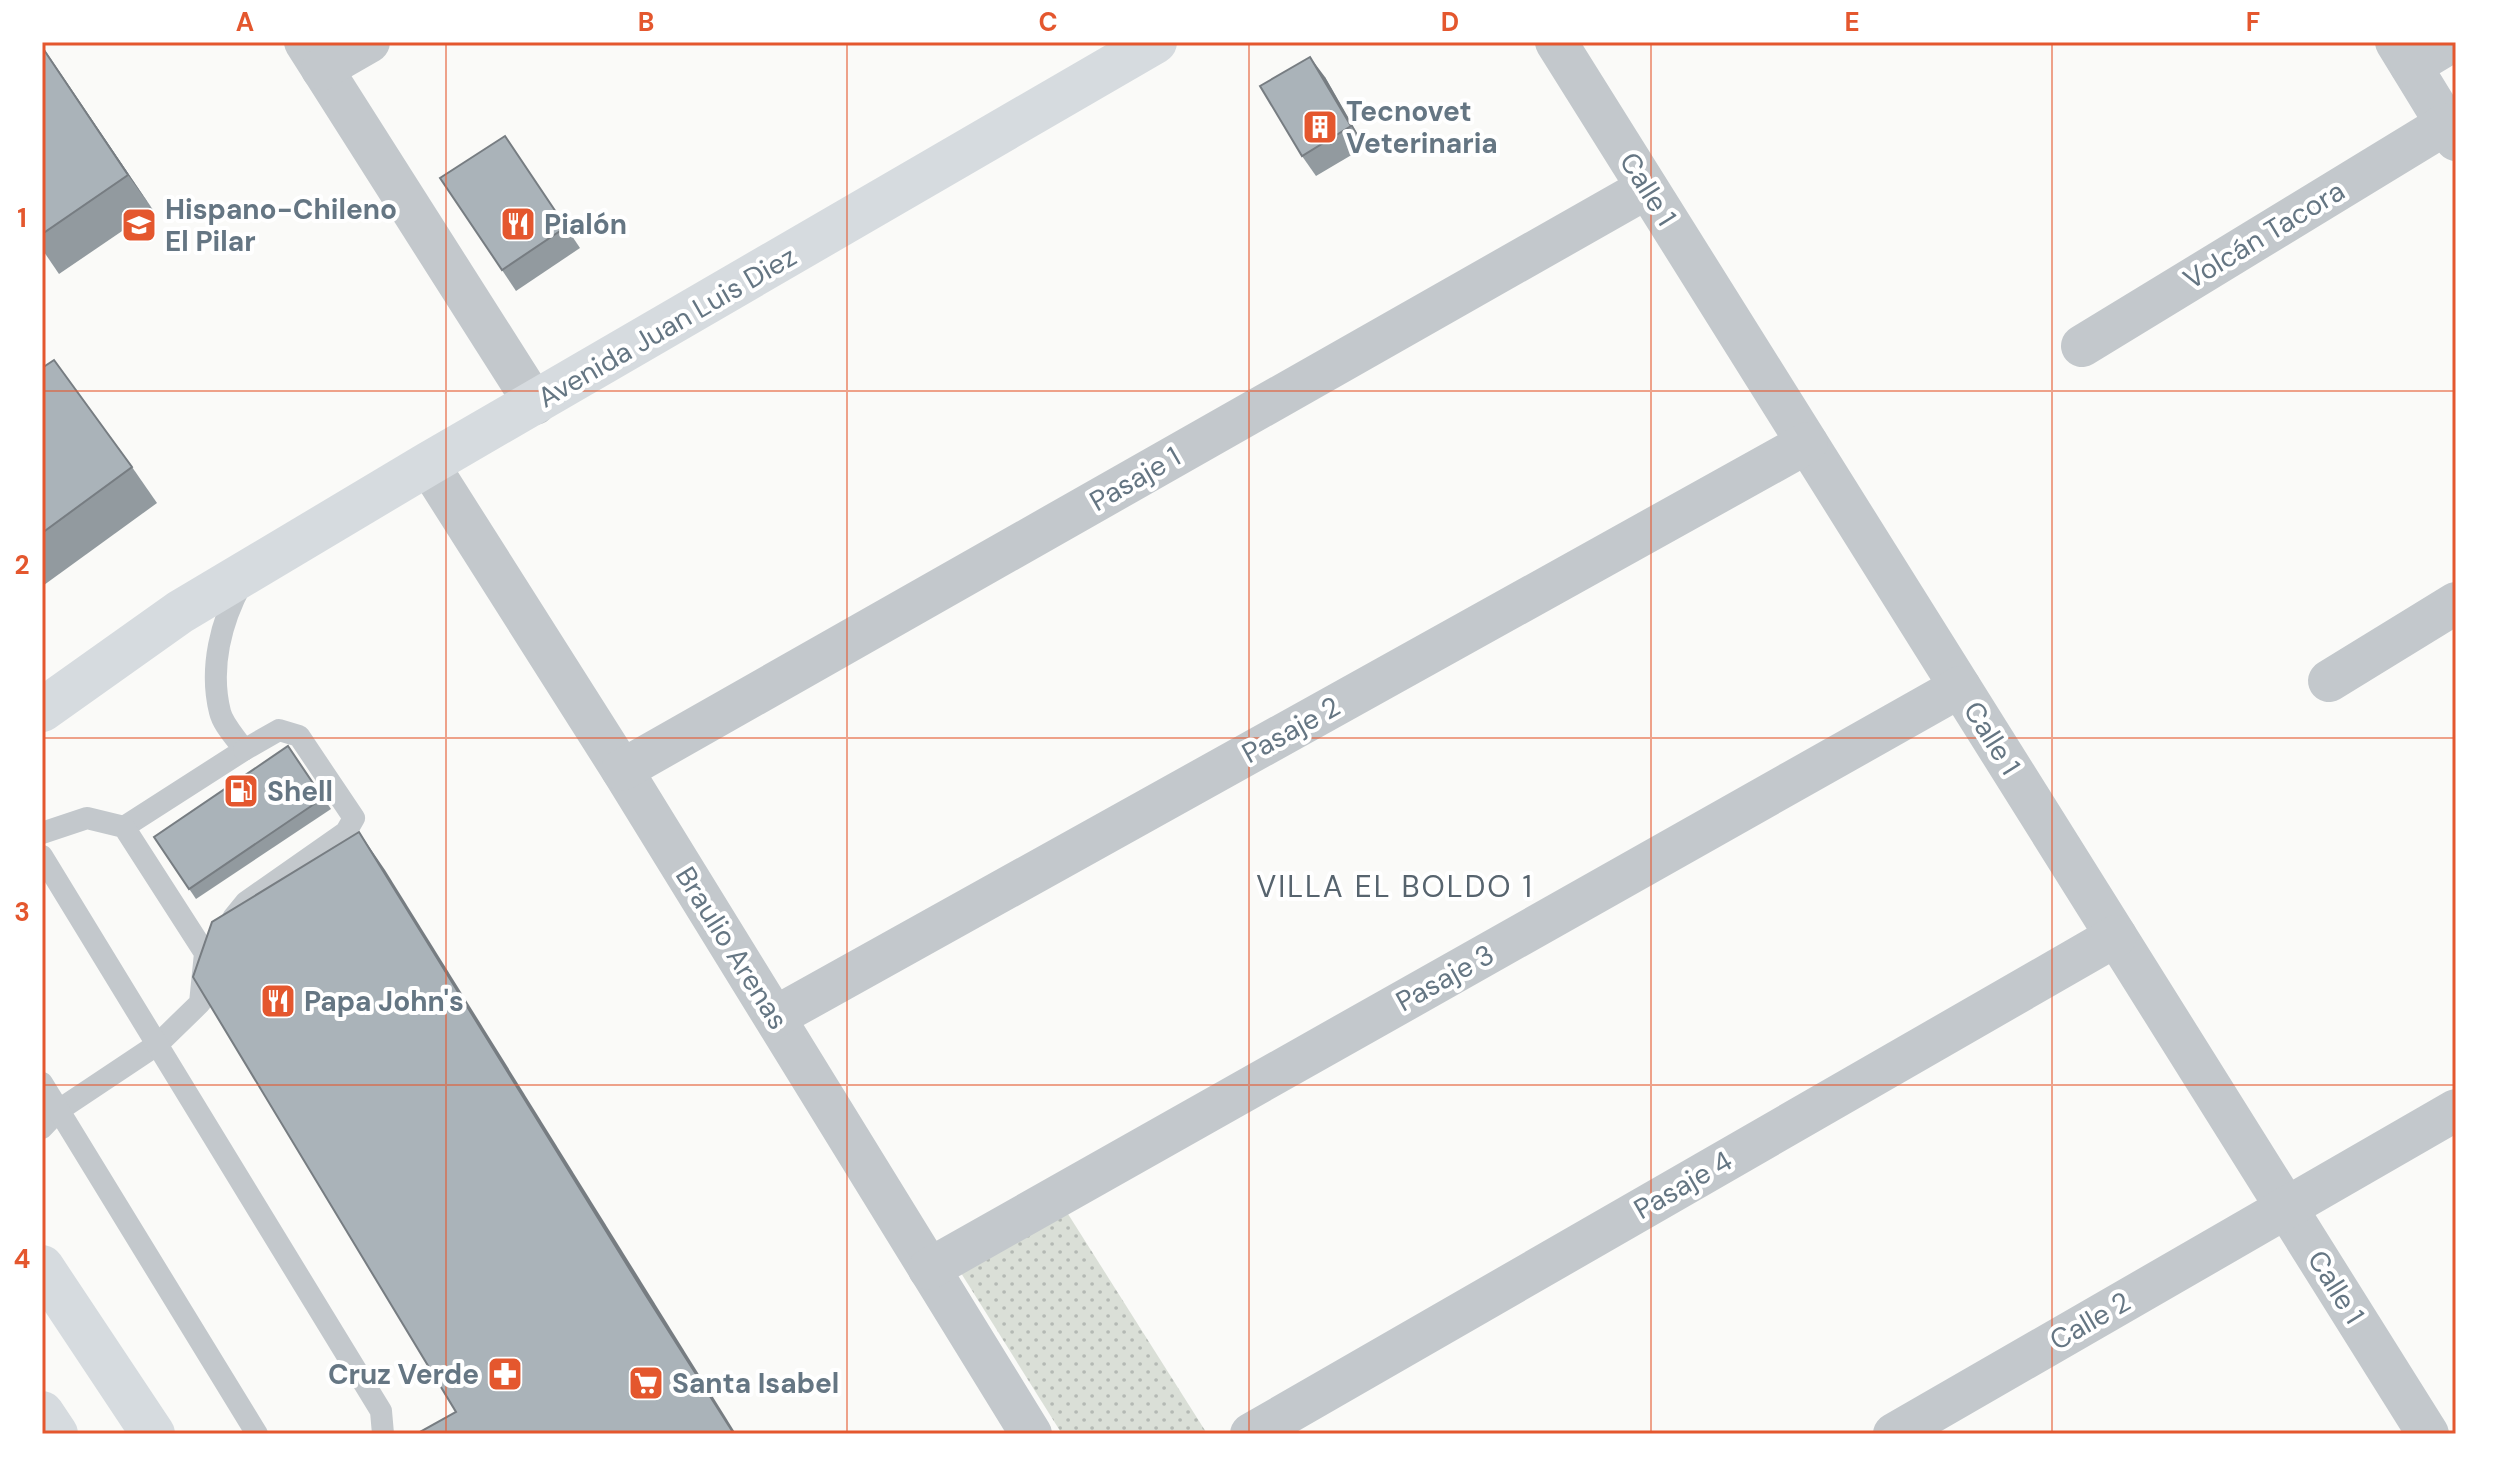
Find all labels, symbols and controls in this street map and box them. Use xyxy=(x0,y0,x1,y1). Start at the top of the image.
text: A xyxy=(236,5,254,39)
text: B xyxy=(638,5,654,39)
text: C xyxy=(1038,5,1058,39)
text: D xyxy=(1441,5,1459,39)
text: E xyxy=(1844,5,1860,39)
text: F xyxy=(2246,5,2260,39)
place label: Tecnovet Veterinaria xyxy=(1346,93,1498,162)
building icon: Tecnovet Veterinaria xyxy=(1301,108,1339,146)
street label: Calle 1 xyxy=(1611,145,1685,233)
street label: Volcán Tacora xyxy=(2177,172,2351,298)
place label: Hispano-Chileno El Pilar xyxy=(165,191,397,260)
text: 1 xyxy=(17,201,27,235)
restaurant icon: Pialón xyxy=(499,205,537,243)
school or university icon: Hispano-Chileno El Pilar xyxy=(120,206,158,244)
place label: Pialón xyxy=(544,206,627,243)
street label: Avenida Juan Luis Diez xyxy=(531,238,803,416)
street label: Pasaje 1 xyxy=(1083,438,1187,520)
text: 2 xyxy=(14,548,30,582)
street label: Pasaje 2 xyxy=(1235,688,1347,772)
street label: Calle 1 xyxy=(1955,694,2029,782)
fuel station icon: Shell xyxy=(222,772,260,810)
place label: Shell xyxy=(267,773,333,810)
street label: Braulio Arenas xyxy=(667,860,797,1036)
district label: VILLA EL BOLDO 1 xyxy=(1256,867,1534,906)
text: 3 xyxy=(14,895,30,929)
street label: Pasaje 3 xyxy=(1389,936,1501,1020)
restaurant icon: Papa John's xyxy=(259,982,297,1020)
place label: Papa John's xyxy=(304,983,464,1020)
street label: Pasaje 4 xyxy=(1627,1142,1739,1228)
text: 4 xyxy=(14,1242,30,1276)
street label: Calle 1 xyxy=(2299,1243,2373,1331)
street label: Calle 2 xyxy=(2043,1283,2137,1359)
pharmacy icon: Cruz Verde xyxy=(486,1355,524,1393)
place label: Cruz Verde xyxy=(328,1356,479,1393)
supermarket icon: Santa Isabel xyxy=(627,1364,665,1402)
place label: Santa Isabel xyxy=(672,1365,839,1402)

